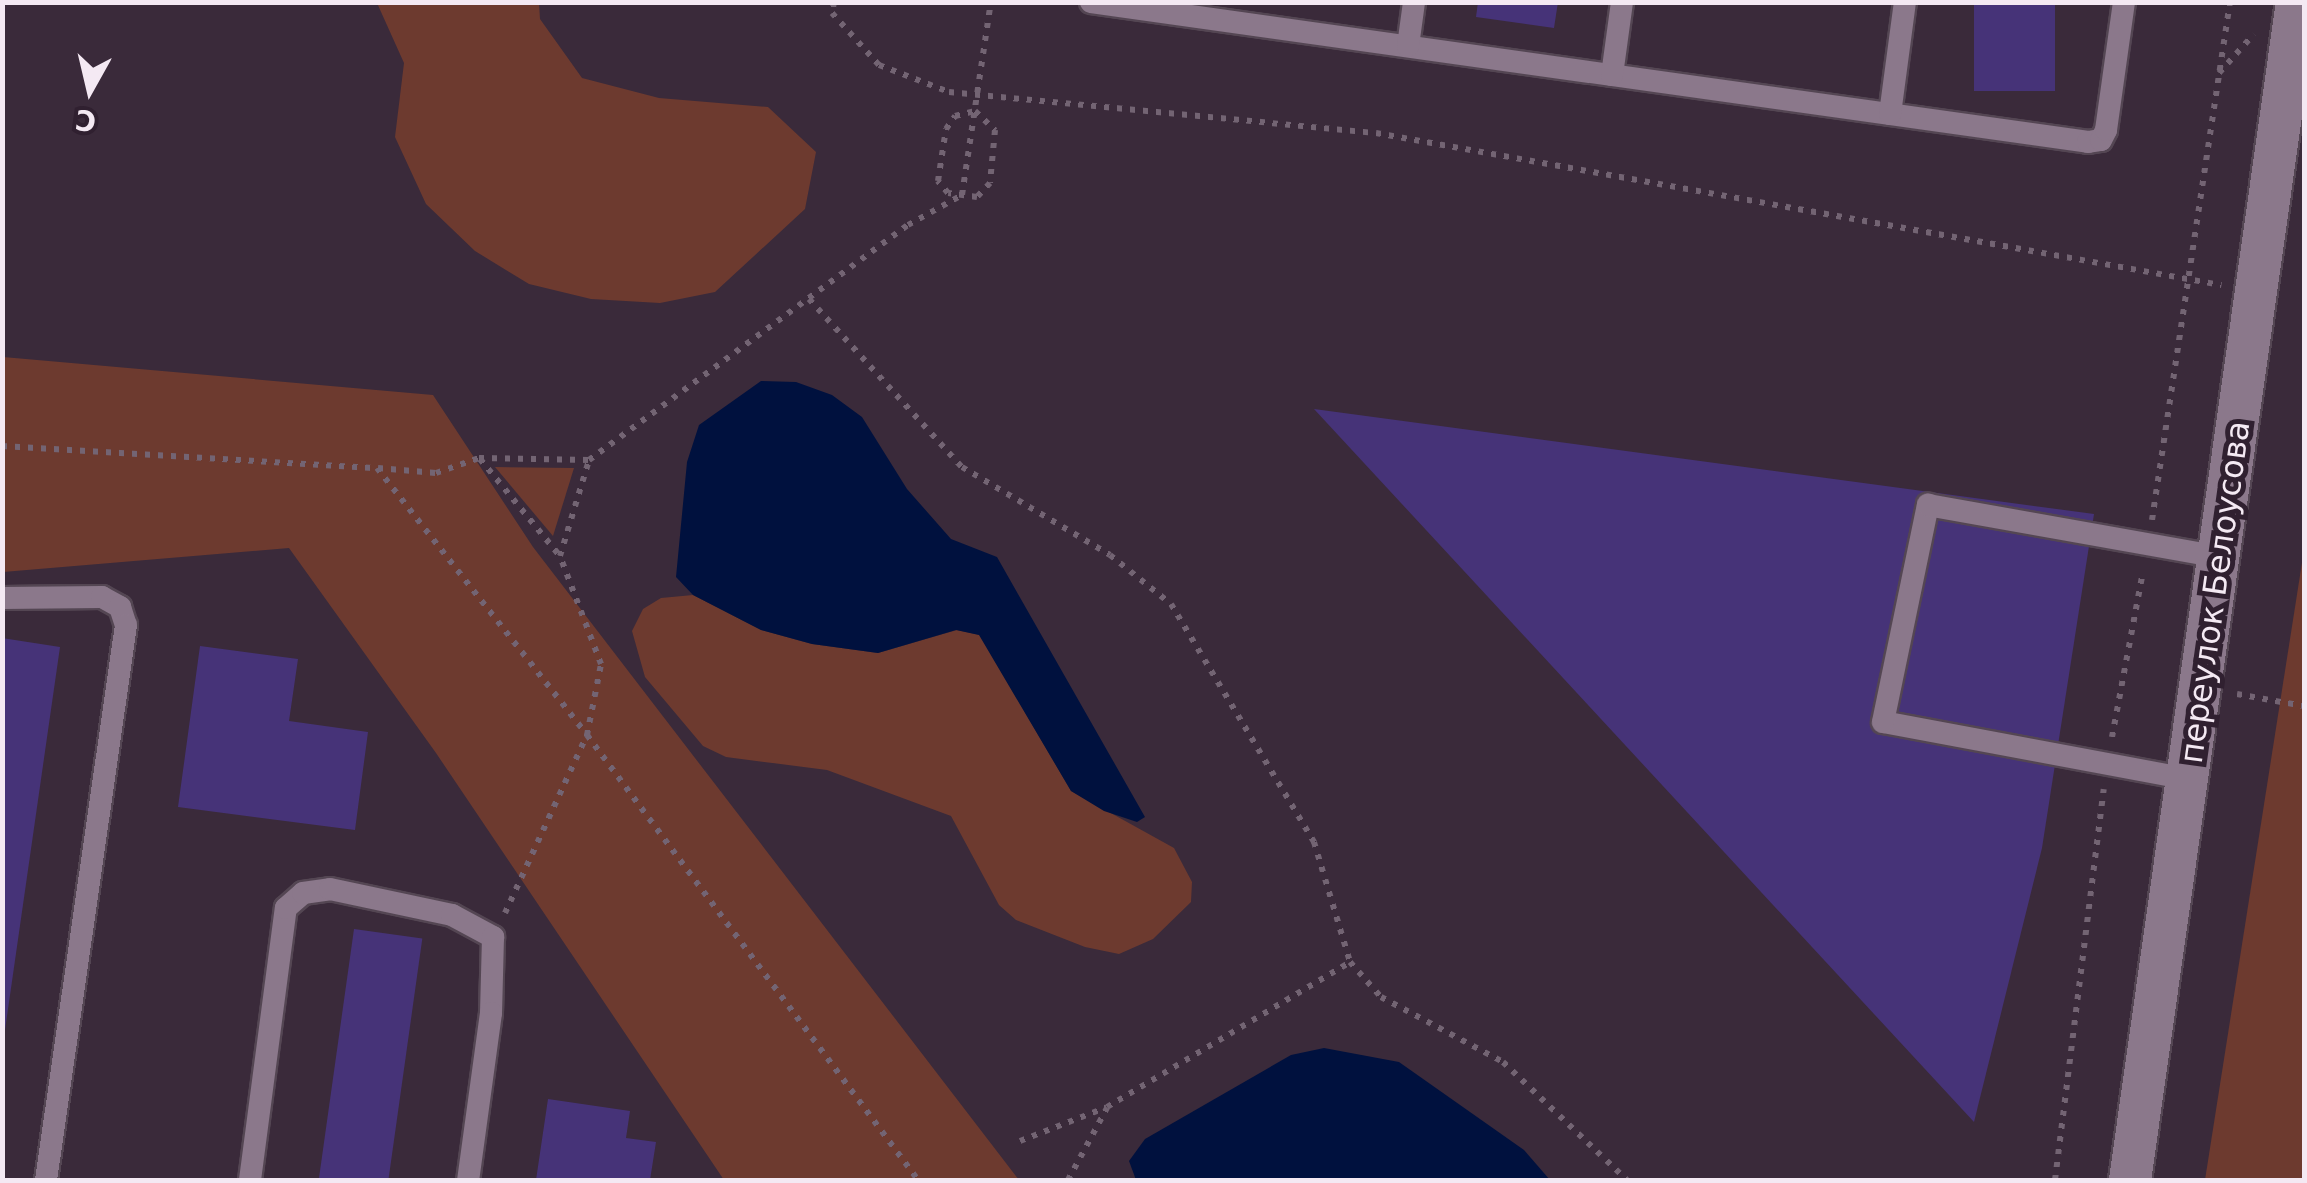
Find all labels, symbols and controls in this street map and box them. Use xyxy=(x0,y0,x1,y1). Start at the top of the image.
north arrow xyxy=(40,40,140,140)
text: С xyxy=(73,102,98,138)
street label: переулок Белоусова xyxy=(2172,418,2258,766)

